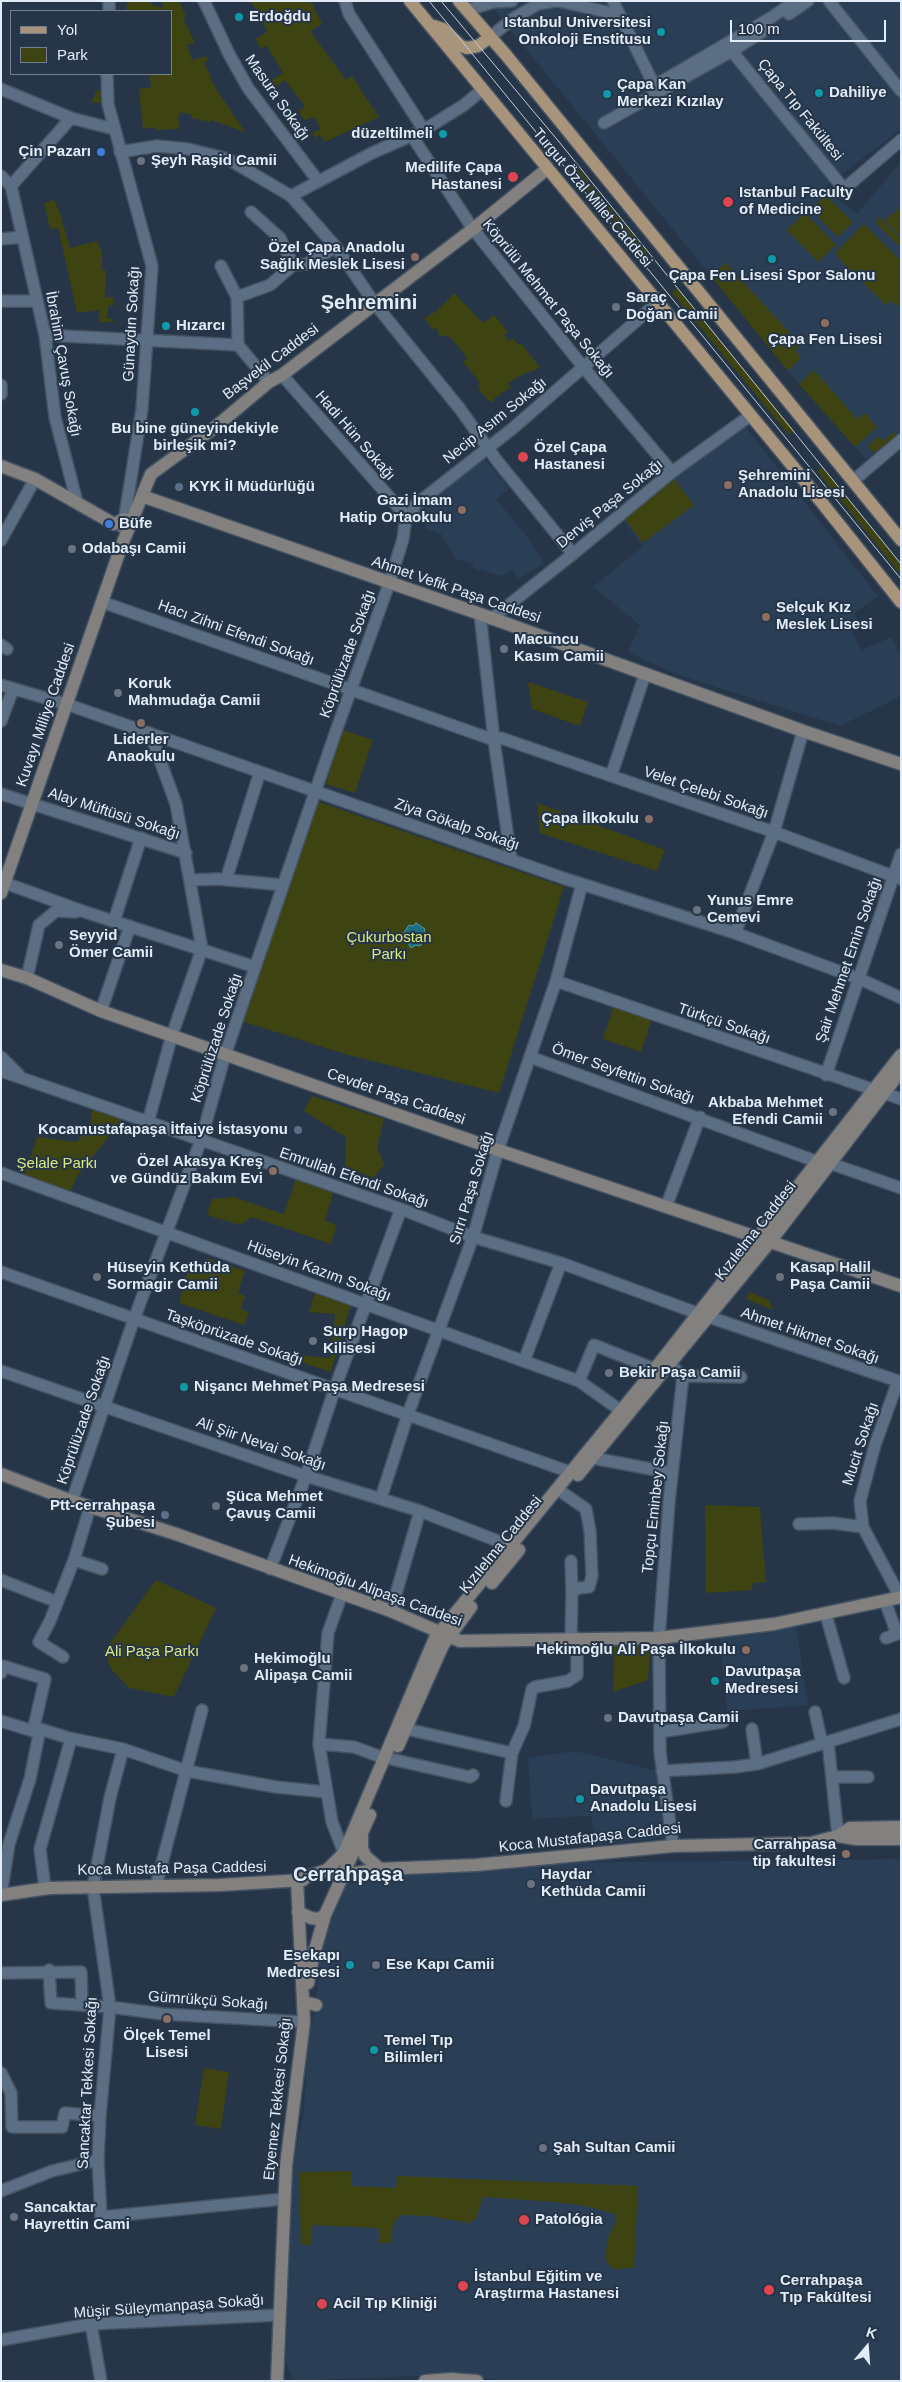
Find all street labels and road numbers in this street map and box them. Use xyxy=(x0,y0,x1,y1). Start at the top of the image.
street label: Masura Sokağı xyxy=(241,52,313,144)
street label: Çapa Tıp Fakültesi xyxy=(753,55,847,165)
street label: Turgut Özal Millet Caddesi xyxy=(528,125,656,271)
street label: Köprülü Mehmet Paşa Sokağı xyxy=(478,216,618,382)
street label: Günaydın Sokağı xyxy=(120,266,144,382)
street label: İbrahim Çavuş Sokağı xyxy=(41,290,85,438)
street label: Başvekil Caddesi xyxy=(220,320,322,404)
street label: Necip Asım Sokağı xyxy=(440,374,550,468)
street label: Hadi Hün Sokağı xyxy=(311,387,399,485)
street label: Derviş Paşa Sokağı xyxy=(553,456,667,552)
street label: Ahmet Vefik Paşa Caddesi xyxy=(369,553,543,627)
street label: Köprülüzade Sokağı xyxy=(316,587,380,721)
street label: Hacı Zihni Efendi Sokağı xyxy=(155,596,317,670)
street label: Kuvayı Milliye Caddesi xyxy=(13,641,79,789)
street label: Velet Çelebi Sokağı xyxy=(641,763,771,823)
street label: Alay Müftüsü Sokağı xyxy=(46,784,182,844)
street label: Ziya Gökalp Sokağı xyxy=(392,795,522,855)
street label: Şair Mehmet Emin Sokağı xyxy=(812,875,886,1045)
street label: Köprülüzade Sokağı xyxy=(188,971,246,1105)
street label: Türkçü Sokağı xyxy=(675,1000,773,1048)
street label: Ömer Seyfettin Sokağı xyxy=(549,1040,697,1108)
street label: Cevdet Paşa Caddesi xyxy=(324,1065,468,1129)
street label: Sırrı Paşa Sokağı xyxy=(446,1129,498,1247)
street label: Emrullah Efendi Sokağı xyxy=(277,1144,431,1212)
street label: Kızılelma Caddesi xyxy=(712,1178,800,1284)
street label: Hüseyin Kazım Sokağı xyxy=(245,1237,393,1305)
street label: Ahmet Hikmet Sokağı xyxy=(738,1304,882,1368)
street label: Taşköprüzade Sokağı xyxy=(163,1306,305,1370)
street label: Köprülüzade Sokağı xyxy=(53,1353,115,1487)
street label: Mucit Sokağı xyxy=(839,1400,883,1488)
street label: Ali Şiir Nevai Sokağı xyxy=(194,1413,328,1475)
street label: Topçu Eminbey Sokağı xyxy=(639,1420,673,1574)
street label: Kızılelma Caddesi xyxy=(456,1492,546,1598)
street label: Hekimoğlu Alipaşa Caddesi xyxy=(286,1551,464,1631)
street label: Koca Mustafapaşa Caddesi xyxy=(498,1819,682,1857)
street label: Koca Mustafa Paşa Caddesi xyxy=(77,1858,267,1880)
street label: Gümrükçü Sokağı xyxy=(147,1988,269,2014)
street label: Sancaktar Tekkesi Sokağı xyxy=(74,1996,102,2170)
street label: Etyemez Tekkesi Sokağı xyxy=(261,2017,295,2181)
street label: Müşir Süleymanpaşa Sokağı xyxy=(73,2291,265,2323)

